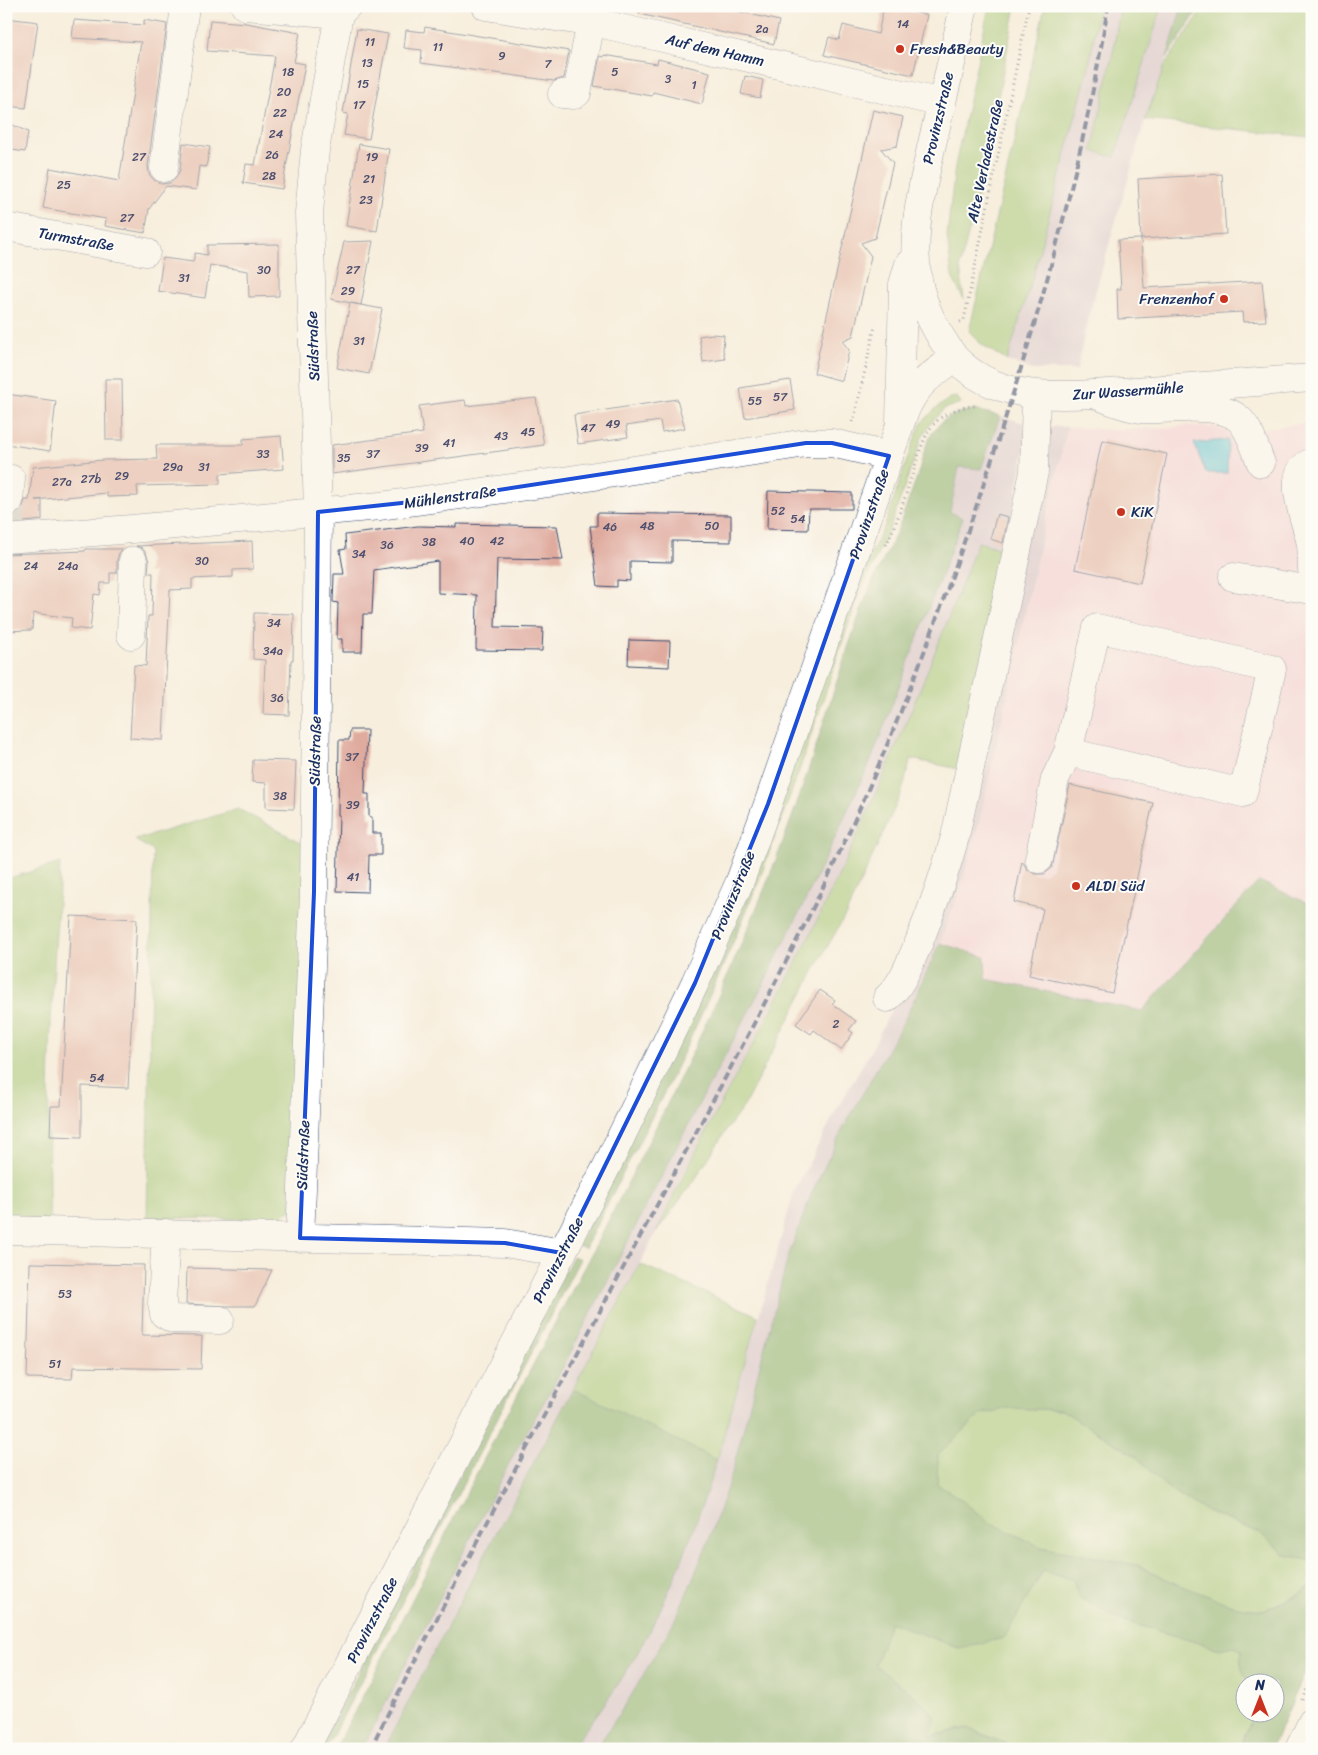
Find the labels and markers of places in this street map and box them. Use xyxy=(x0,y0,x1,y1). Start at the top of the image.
place label: Fresh&Beauty xyxy=(910,36,1004,62)
marker: Fresh&Beauty xyxy=(894,43,906,55)
place label: Frenzenhof xyxy=(1139,286,1215,312)
marker: Frenzenhof xyxy=(1218,293,1230,305)
place label: KiK xyxy=(1131,499,1154,525)
marker: KiK xyxy=(1115,506,1127,518)
place label: ALDI Süd xyxy=(1085,873,1145,899)
marker: ALDI Süd xyxy=(1070,880,1082,892)

